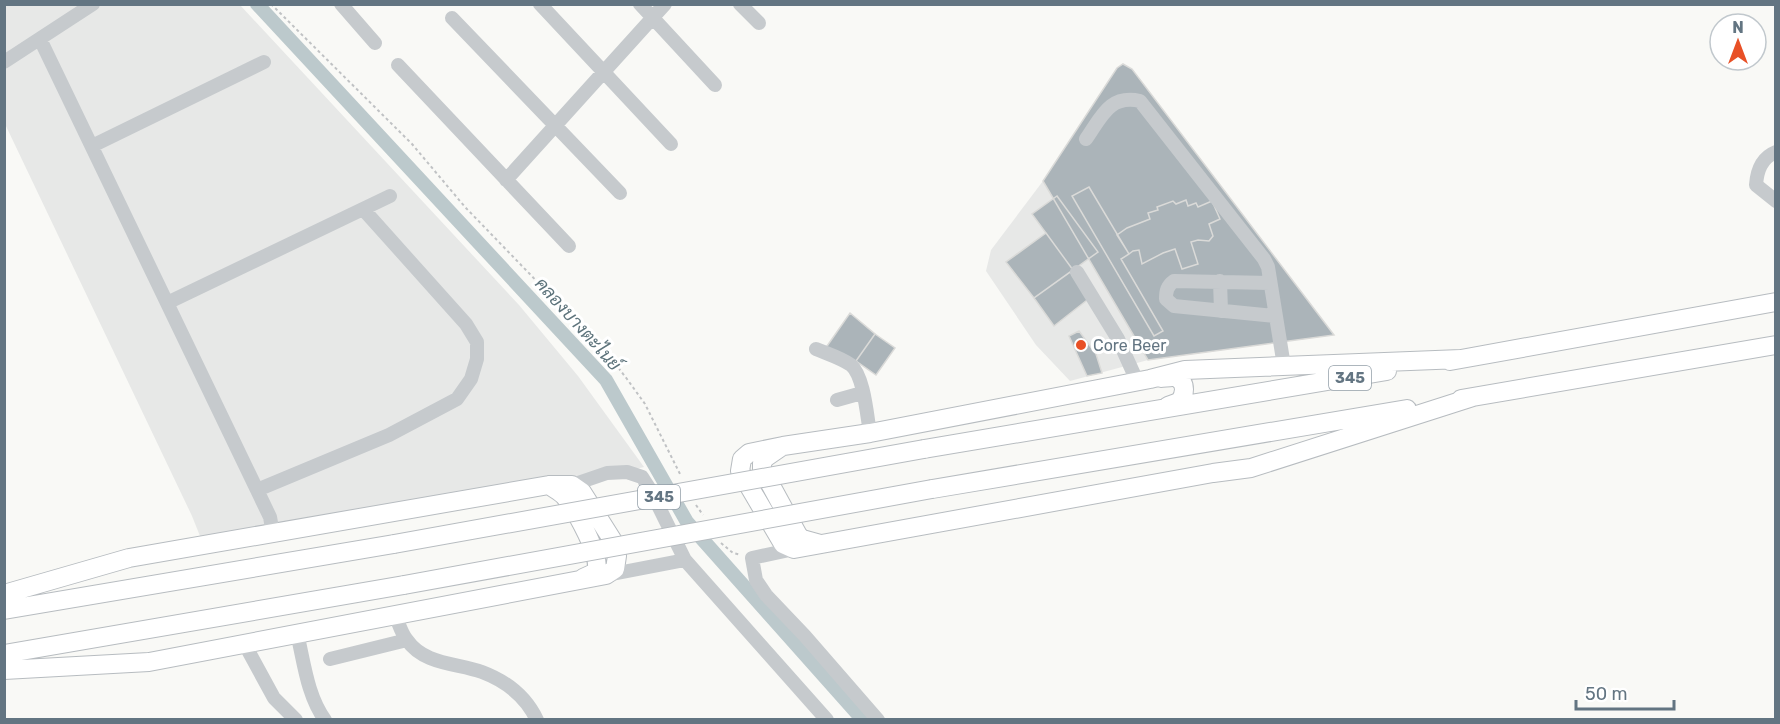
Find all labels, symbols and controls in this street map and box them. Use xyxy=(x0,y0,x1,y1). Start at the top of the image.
north arrow xyxy=(1708,12,1768,72)
text: N xyxy=(1732,18,1744,37)
water label: คลองบางตะไนย์ xyxy=(530,272,629,377)
place label: Core Beer xyxy=(1093,336,1166,355)
marker: Core Beer xyxy=(1074,338,1088,352)
road number: 345 xyxy=(1329,366,1371,390)
road number: 345 xyxy=(638,485,680,509)
scale bar xyxy=(1576,673,1674,711)
text: 50 m xyxy=(1585,683,1628,705)

